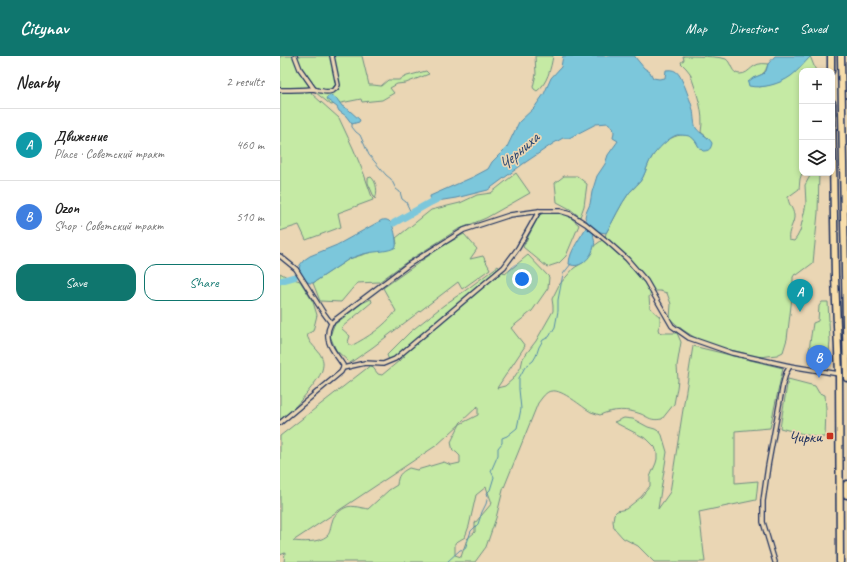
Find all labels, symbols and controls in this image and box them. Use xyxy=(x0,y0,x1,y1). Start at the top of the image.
text: Citynav xyxy=(20,16,68,40)
text: Map xyxy=(686,20,707,37)
text: Directions xyxy=(729,20,778,37)
text: Saved xyxy=(800,20,827,37)
map controls xyxy=(799,68,835,176)
button: + xyxy=(799,68,835,104)
text: Nearby xyxy=(16,72,59,93)
text: 2 results xyxy=(226,74,264,90)
button: − xyxy=(799,104,835,140)
water label: Черниха xyxy=(493,126,545,175)
text: Движение xyxy=(54,127,107,146)
text: A xyxy=(26,137,32,153)
text: 460 m xyxy=(236,137,264,153)
button: layers xyxy=(799,140,835,176)
text: Place · Советский тракт xyxy=(54,146,164,162)
text: Ozon xyxy=(54,199,79,218)
text: B xyxy=(26,209,32,225)
text: 510 m xyxy=(236,209,264,225)
text: Shop · Советский тракт xyxy=(54,218,163,234)
button: Save xyxy=(16,264,136,301)
button: Share xyxy=(144,264,264,301)
your location xyxy=(512,269,532,289)
pin: A xyxy=(787,279,813,312)
pin: B xyxy=(806,345,832,378)
place label: Чирки xyxy=(789,427,823,447)
marker: Чирки xyxy=(825,431,835,441)

